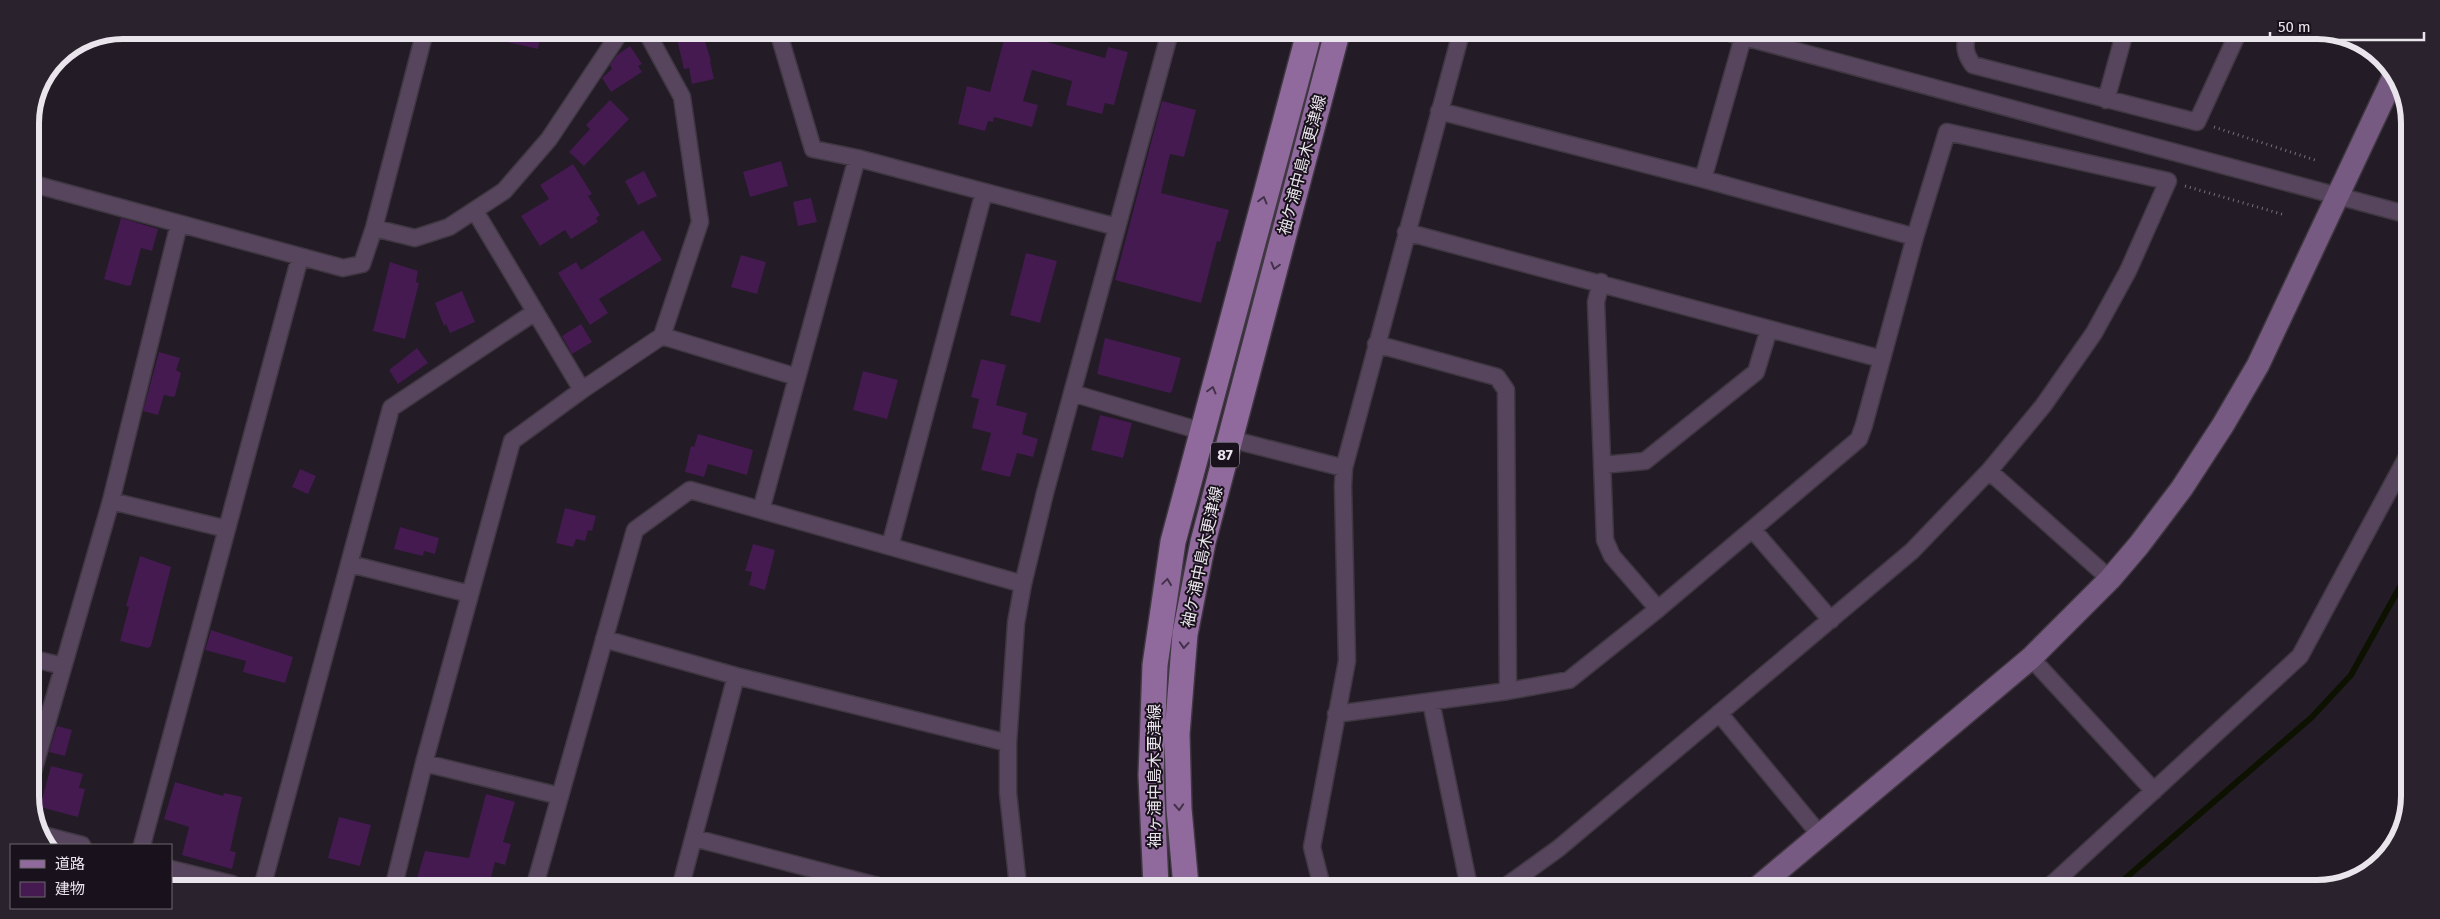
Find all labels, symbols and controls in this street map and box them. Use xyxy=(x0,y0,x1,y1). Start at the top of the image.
scale bar xyxy=(2270,10,2424,42)
text: 50 m xyxy=(2278,18,2311,36)
street label: 袖ケ浦中島木更津線 xyxy=(1274,93,1330,237)
one-way arrow xyxy=(1258,196,1268,204)
one-way arrow xyxy=(1270,262,1281,270)
one-way arrow xyxy=(1206,386,1217,395)
road number: 87 xyxy=(1211,442,1239,468)
street label: 袖ケ浦中島木更津線 xyxy=(1178,485,1226,629)
one-way arrow xyxy=(1161,578,1171,587)
one-way arrow xyxy=(1179,641,1190,649)
street label: 袖ヶ浦中島木更津線 xyxy=(1145,704,1164,848)
one-way arrow xyxy=(1174,803,1185,811)
legend xyxy=(10,844,172,909)
text: 道路 xyxy=(55,855,85,873)
text: 建物 xyxy=(55,880,85,898)

